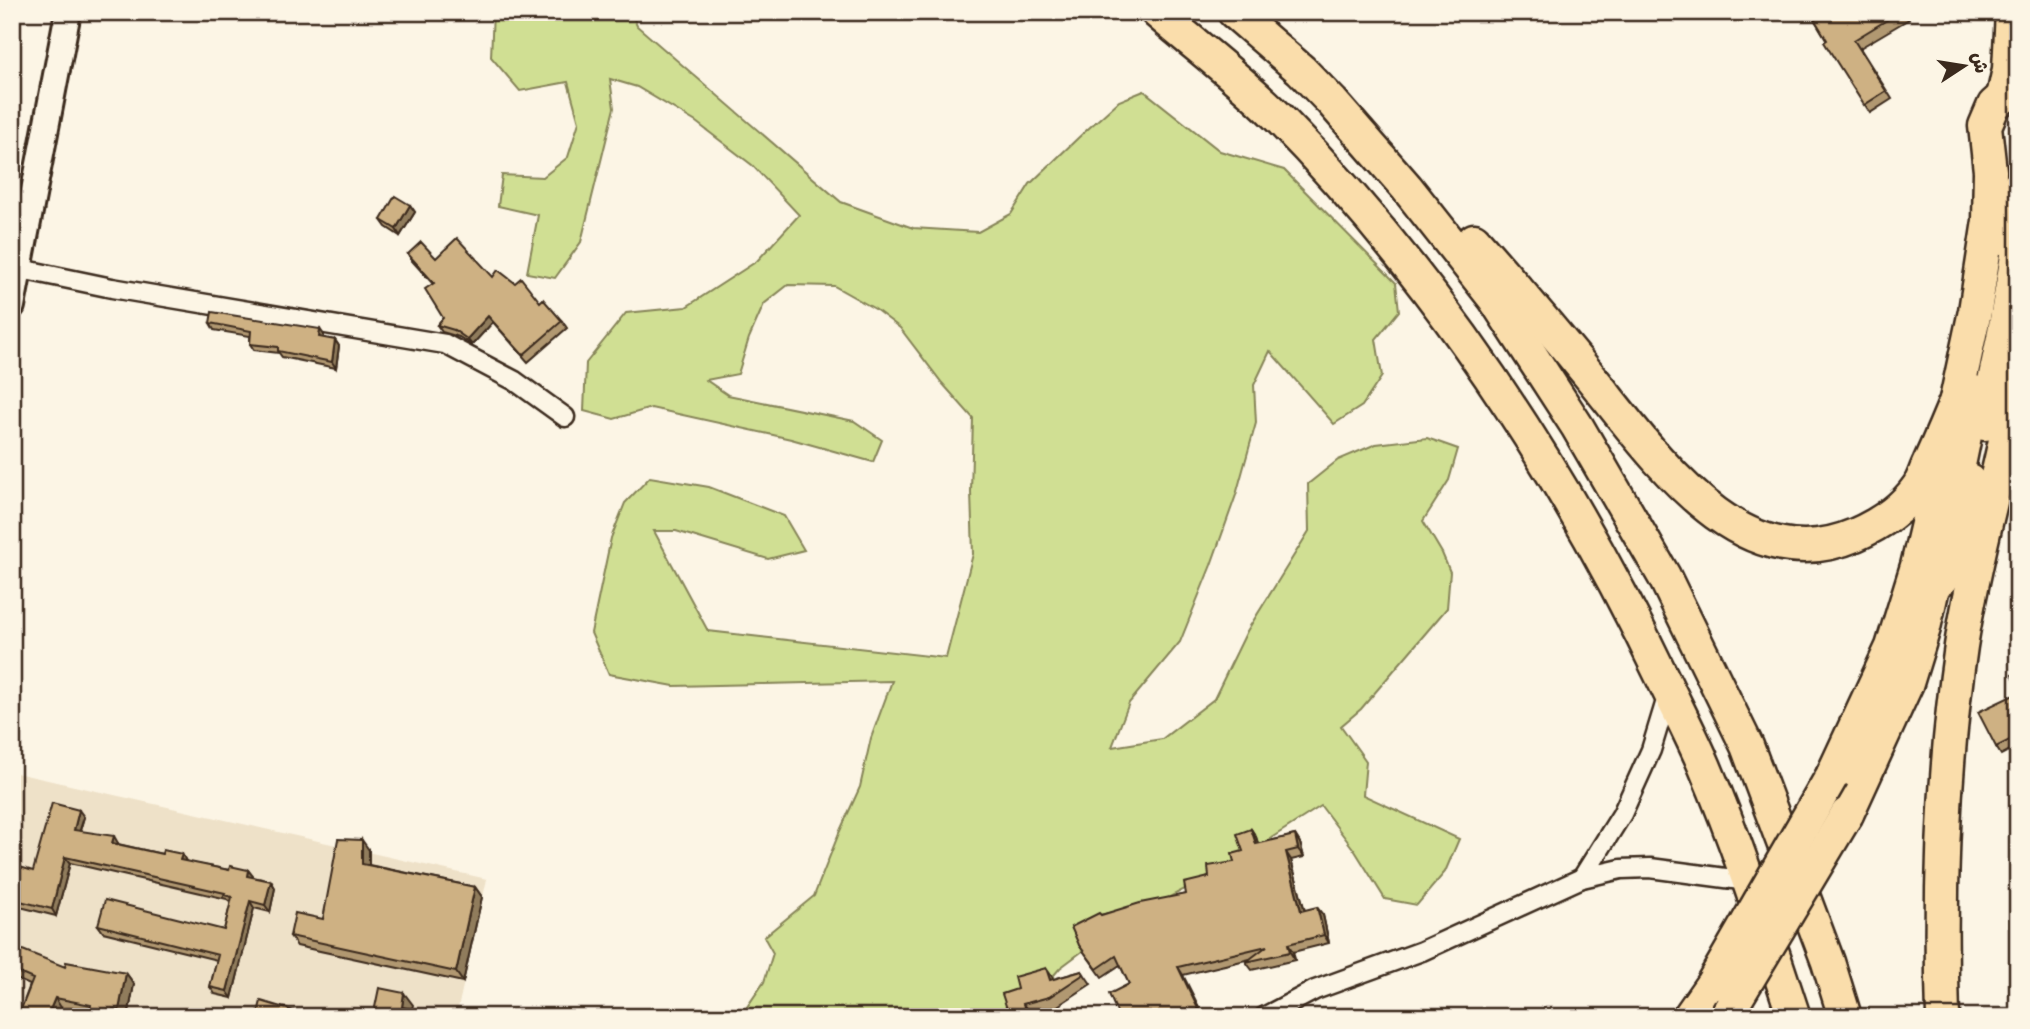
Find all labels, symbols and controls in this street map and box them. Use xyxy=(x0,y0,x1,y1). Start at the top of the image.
north arrow xyxy=(1928,32,1998,102)
text: ش xyxy=(1967,50,1996,75)

